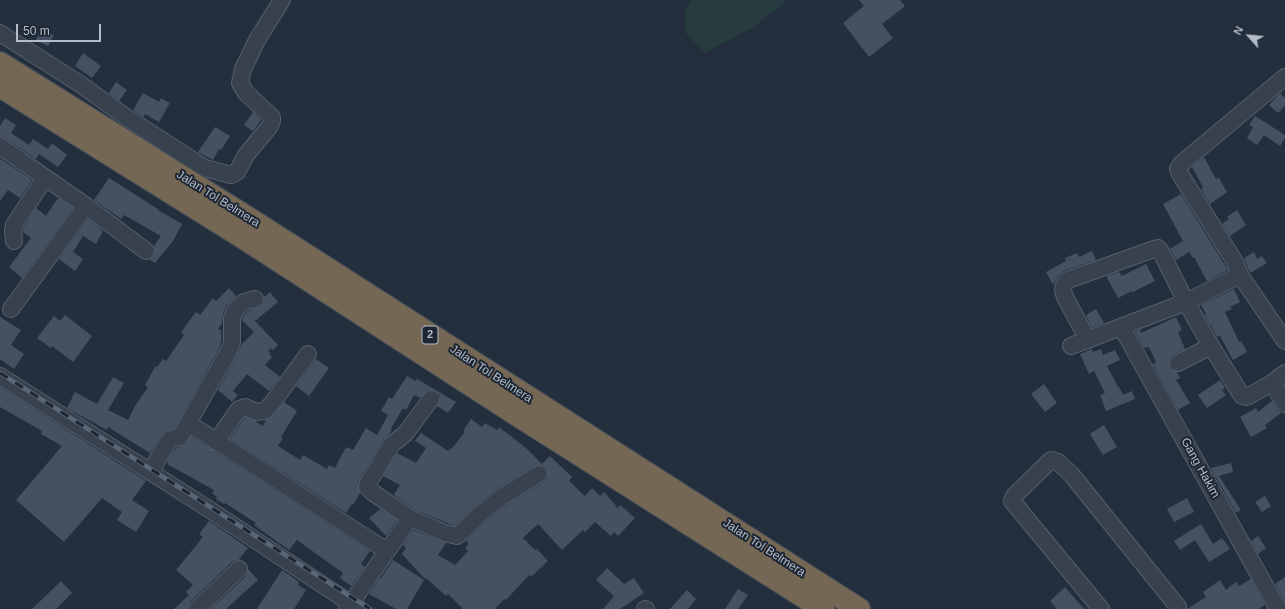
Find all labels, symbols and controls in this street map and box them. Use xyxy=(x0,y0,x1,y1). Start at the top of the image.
scale bar xyxy=(18,16,103,42)
north arrow xyxy=(1229,16,1269,56)
text: 50 m xyxy=(23,24,50,38)
text: N xyxy=(1231,24,1245,37)
street label: Jalan Tol Belmera xyxy=(174,168,262,230)
road number: 2 xyxy=(422,326,438,344)
street label: Jalan Tol Belmera xyxy=(447,342,535,406)
street label: Gang Hakim xyxy=(1178,435,1222,501)
street label: Jalan Tol Belmera xyxy=(720,516,808,580)

